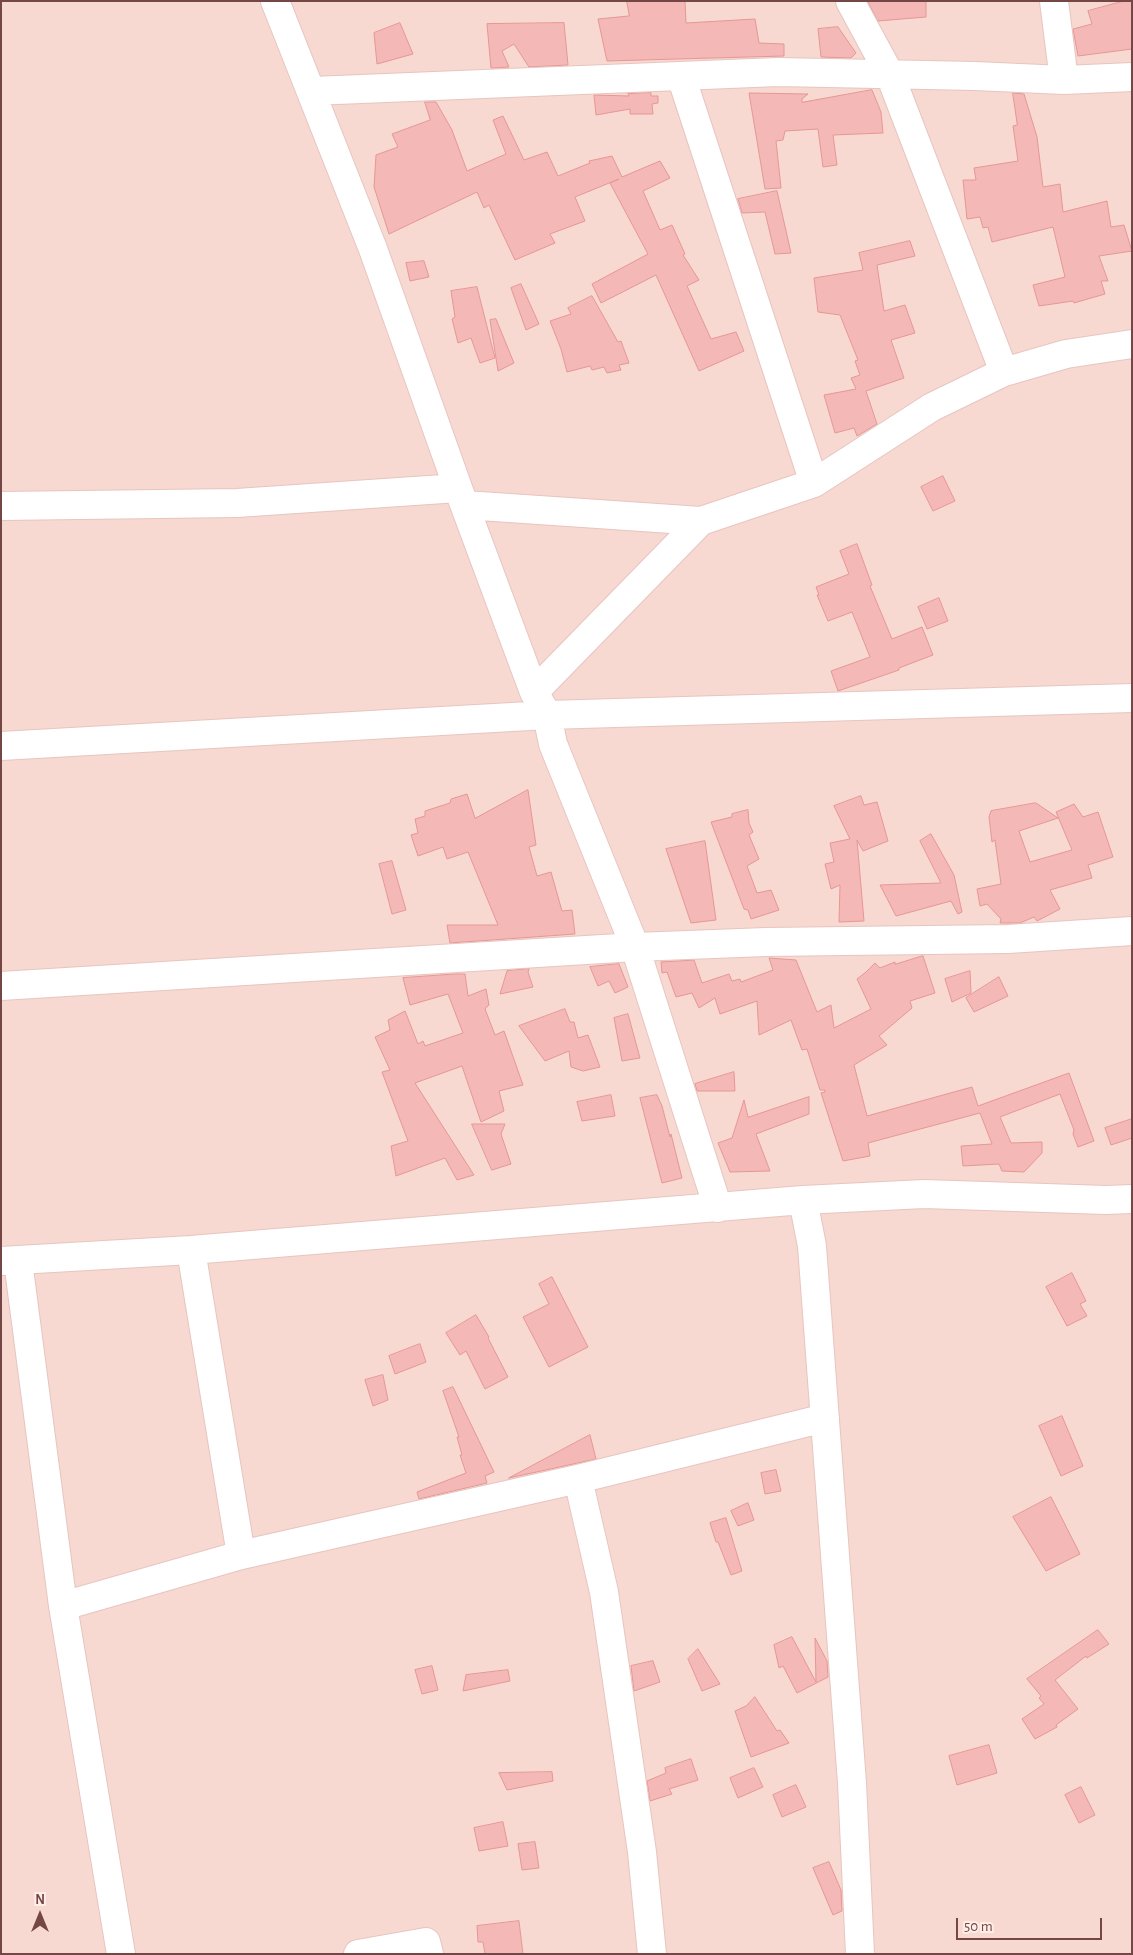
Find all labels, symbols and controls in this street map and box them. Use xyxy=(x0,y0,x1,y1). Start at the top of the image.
north arrow xyxy=(15,1890,65,1940)
text: N xyxy=(35,1893,45,1907)
scale bar xyxy=(958,1908,1104,1940)
text: 50 m xyxy=(964,1919,993,1934)

